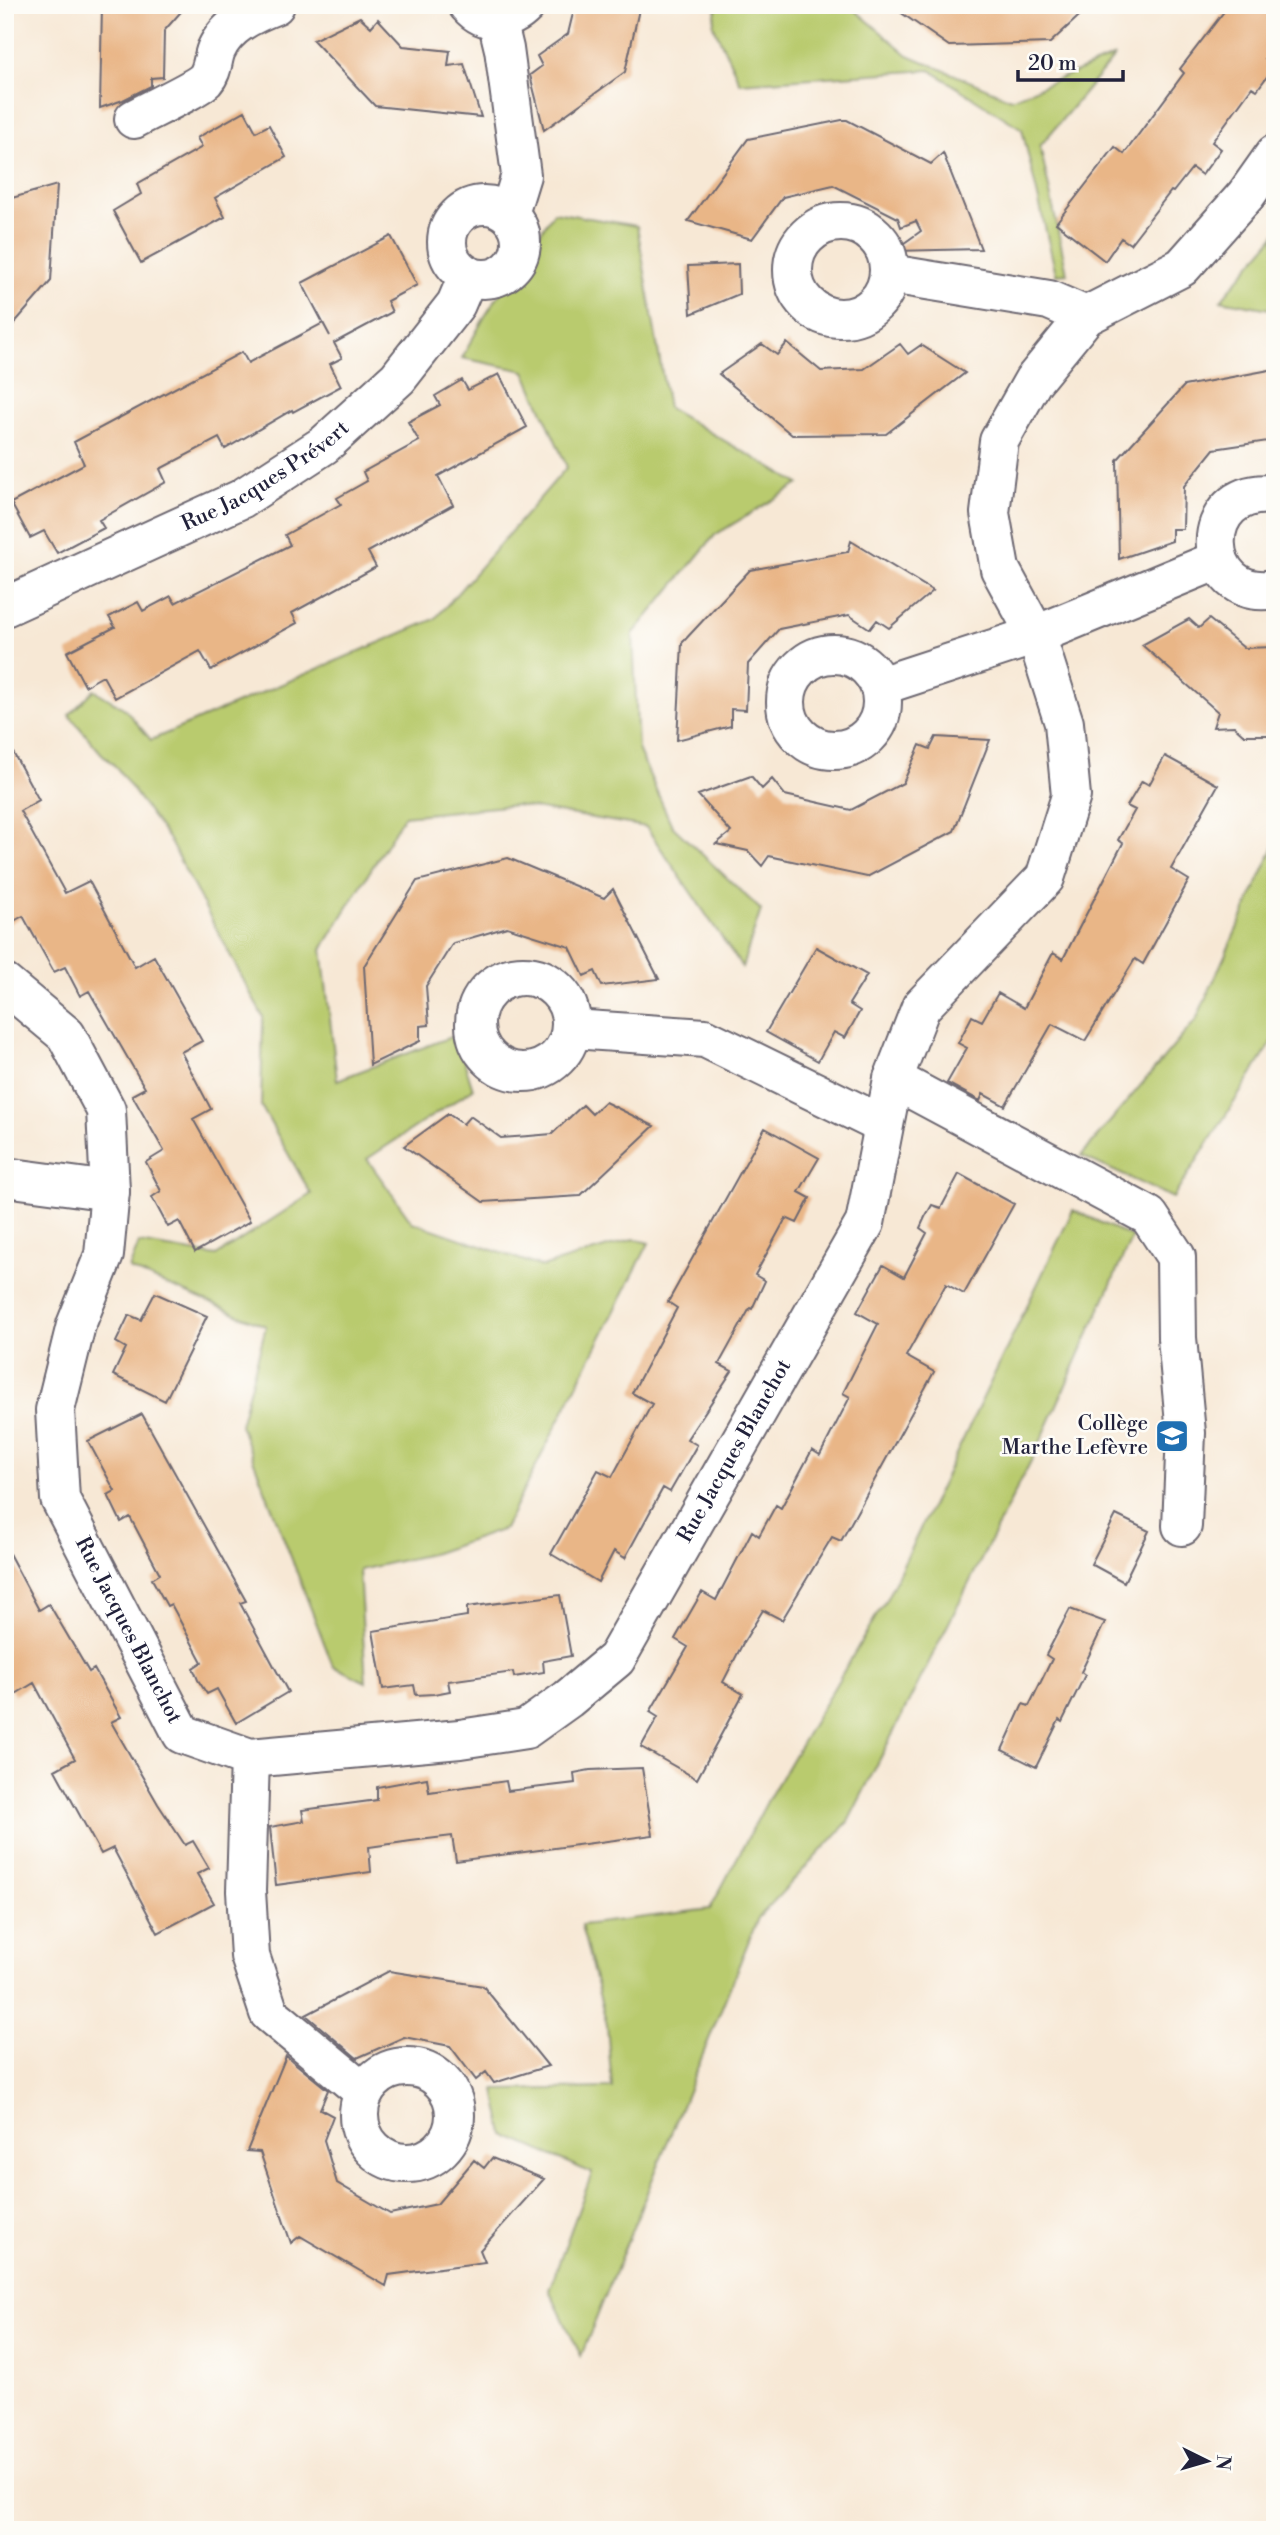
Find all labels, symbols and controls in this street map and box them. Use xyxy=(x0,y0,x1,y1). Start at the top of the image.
scale bar xyxy=(1018,38,1122,82)
text: 20 m xyxy=(1028,51,1077,77)
street label: Rue Jacques Prévert xyxy=(178,415,355,537)
street label: Rue Jacques Blanchot xyxy=(672,1354,798,1547)
place label: Collège Marthe Lefèvre xyxy=(1002,1411,1148,1461)
school or university icon: Collège Marthe Lefèvre xyxy=(1153,1417,1191,1455)
street label: Rue Jacques Blanchot xyxy=(69,1533,188,1729)
north arrow xyxy=(1172,2426,1242,2496)
text: N xyxy=(1210,2454,1236,2471)

